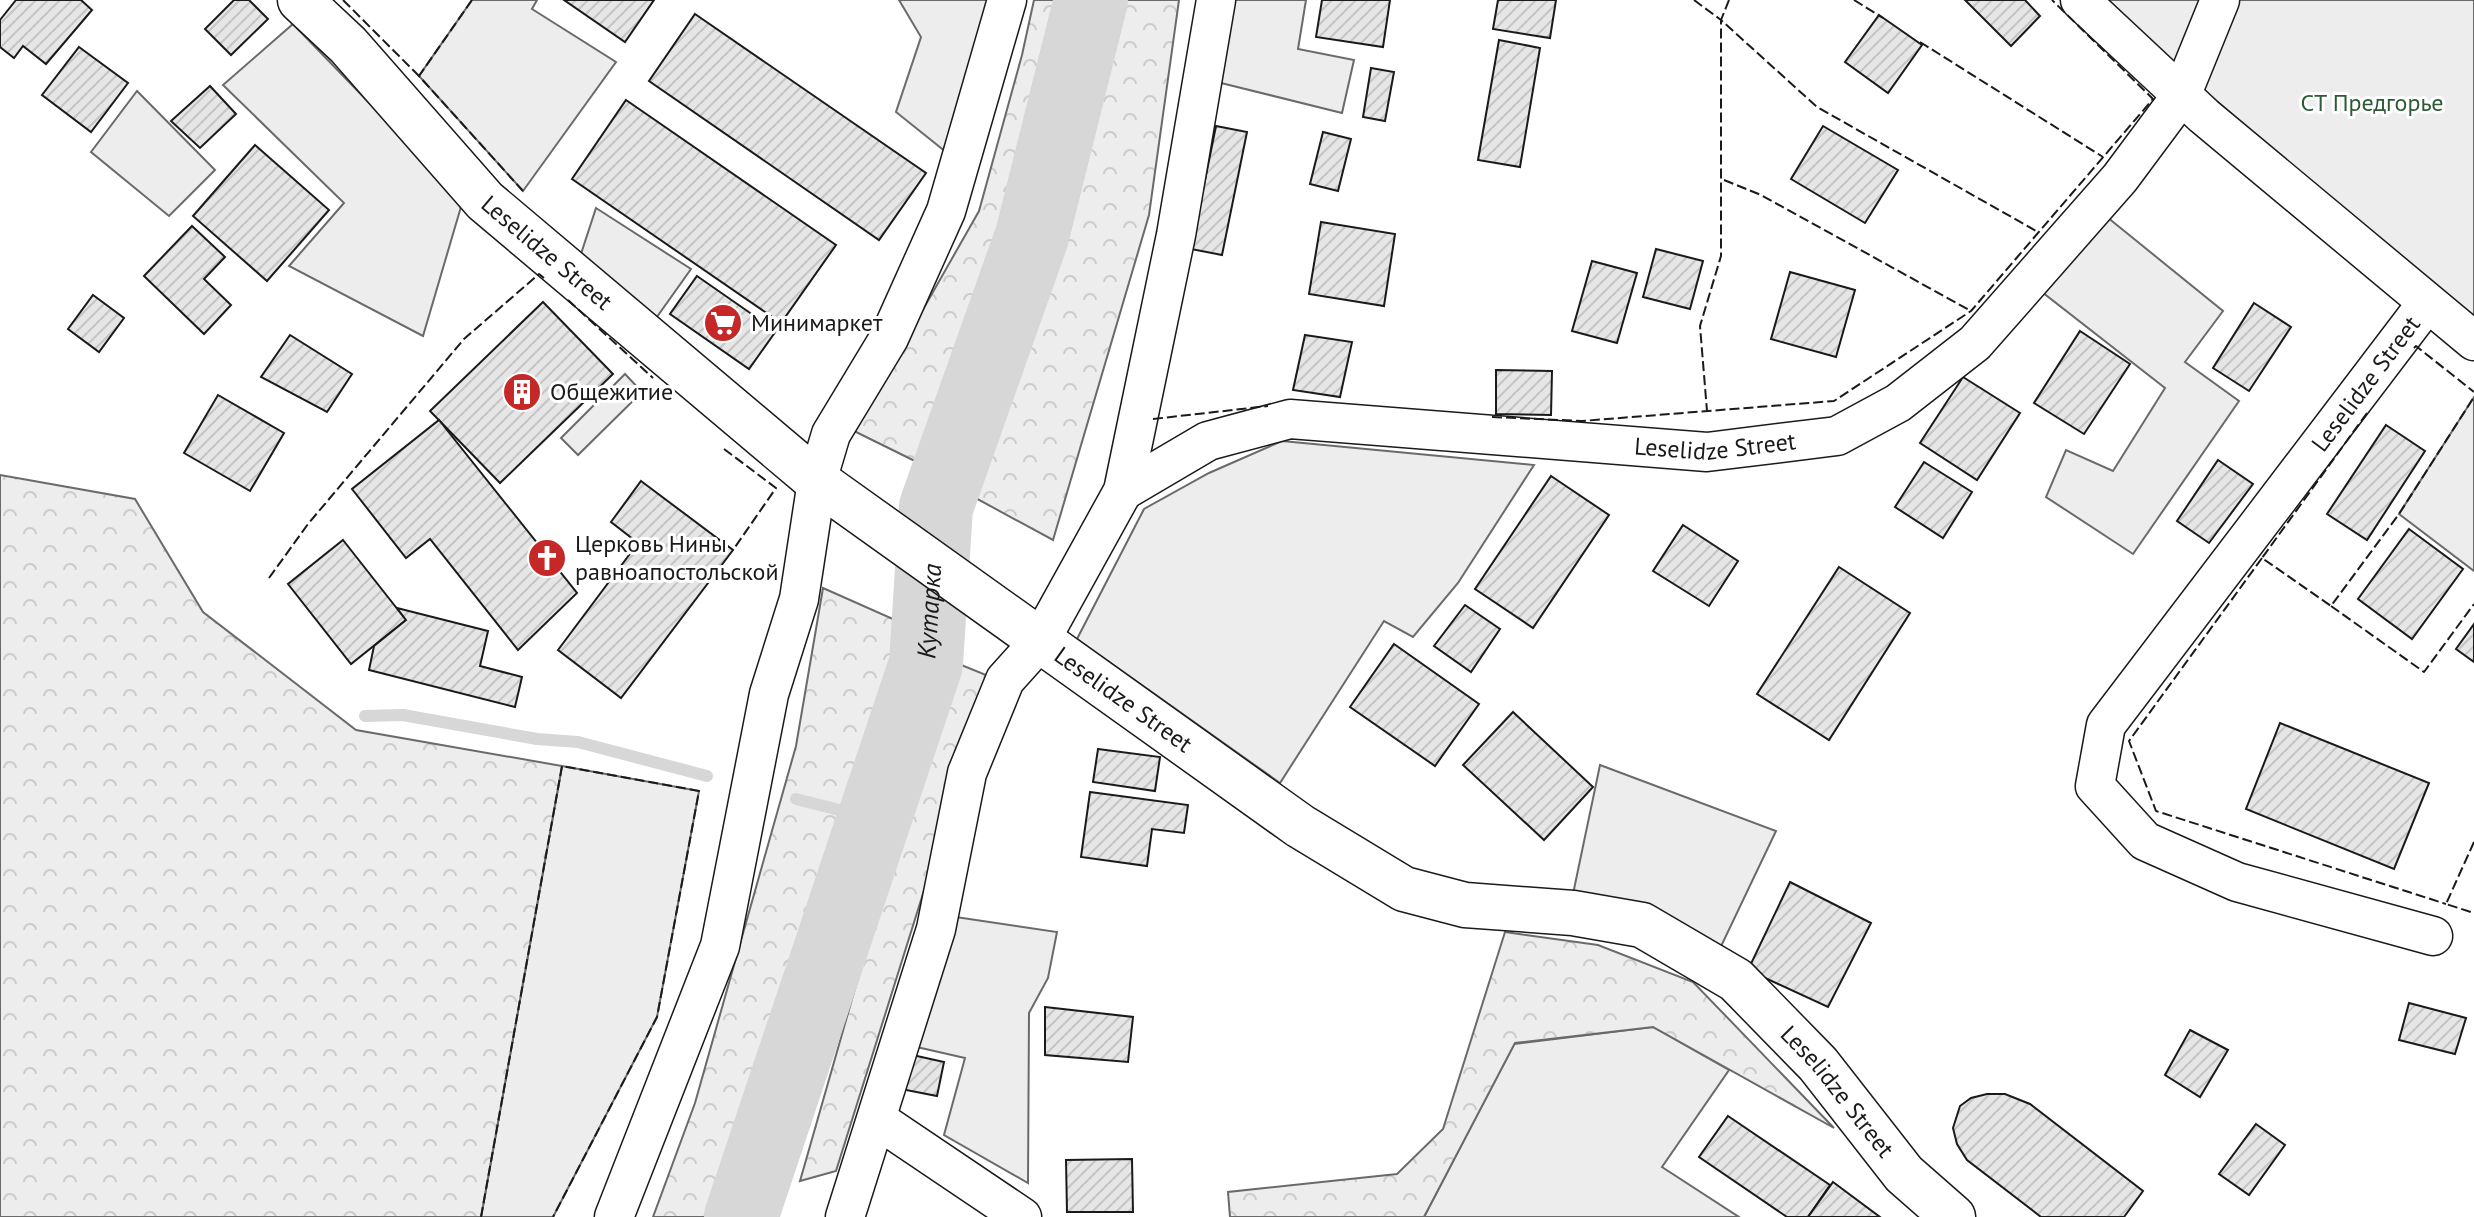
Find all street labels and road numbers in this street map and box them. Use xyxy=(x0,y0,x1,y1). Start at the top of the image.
street label: Leselidze Street xyxy=(475,188,619,317)
street label: Leselidze Street xyxy=(2304,310,2427,458)
street label: Leselidze Street xyxy=(1633,425,1797,467)
street label: Leselidze Street xyxy=(1048,640,1198,759)
street label: Leselidze Street xyxy=(1774,1019,1901,1163)

